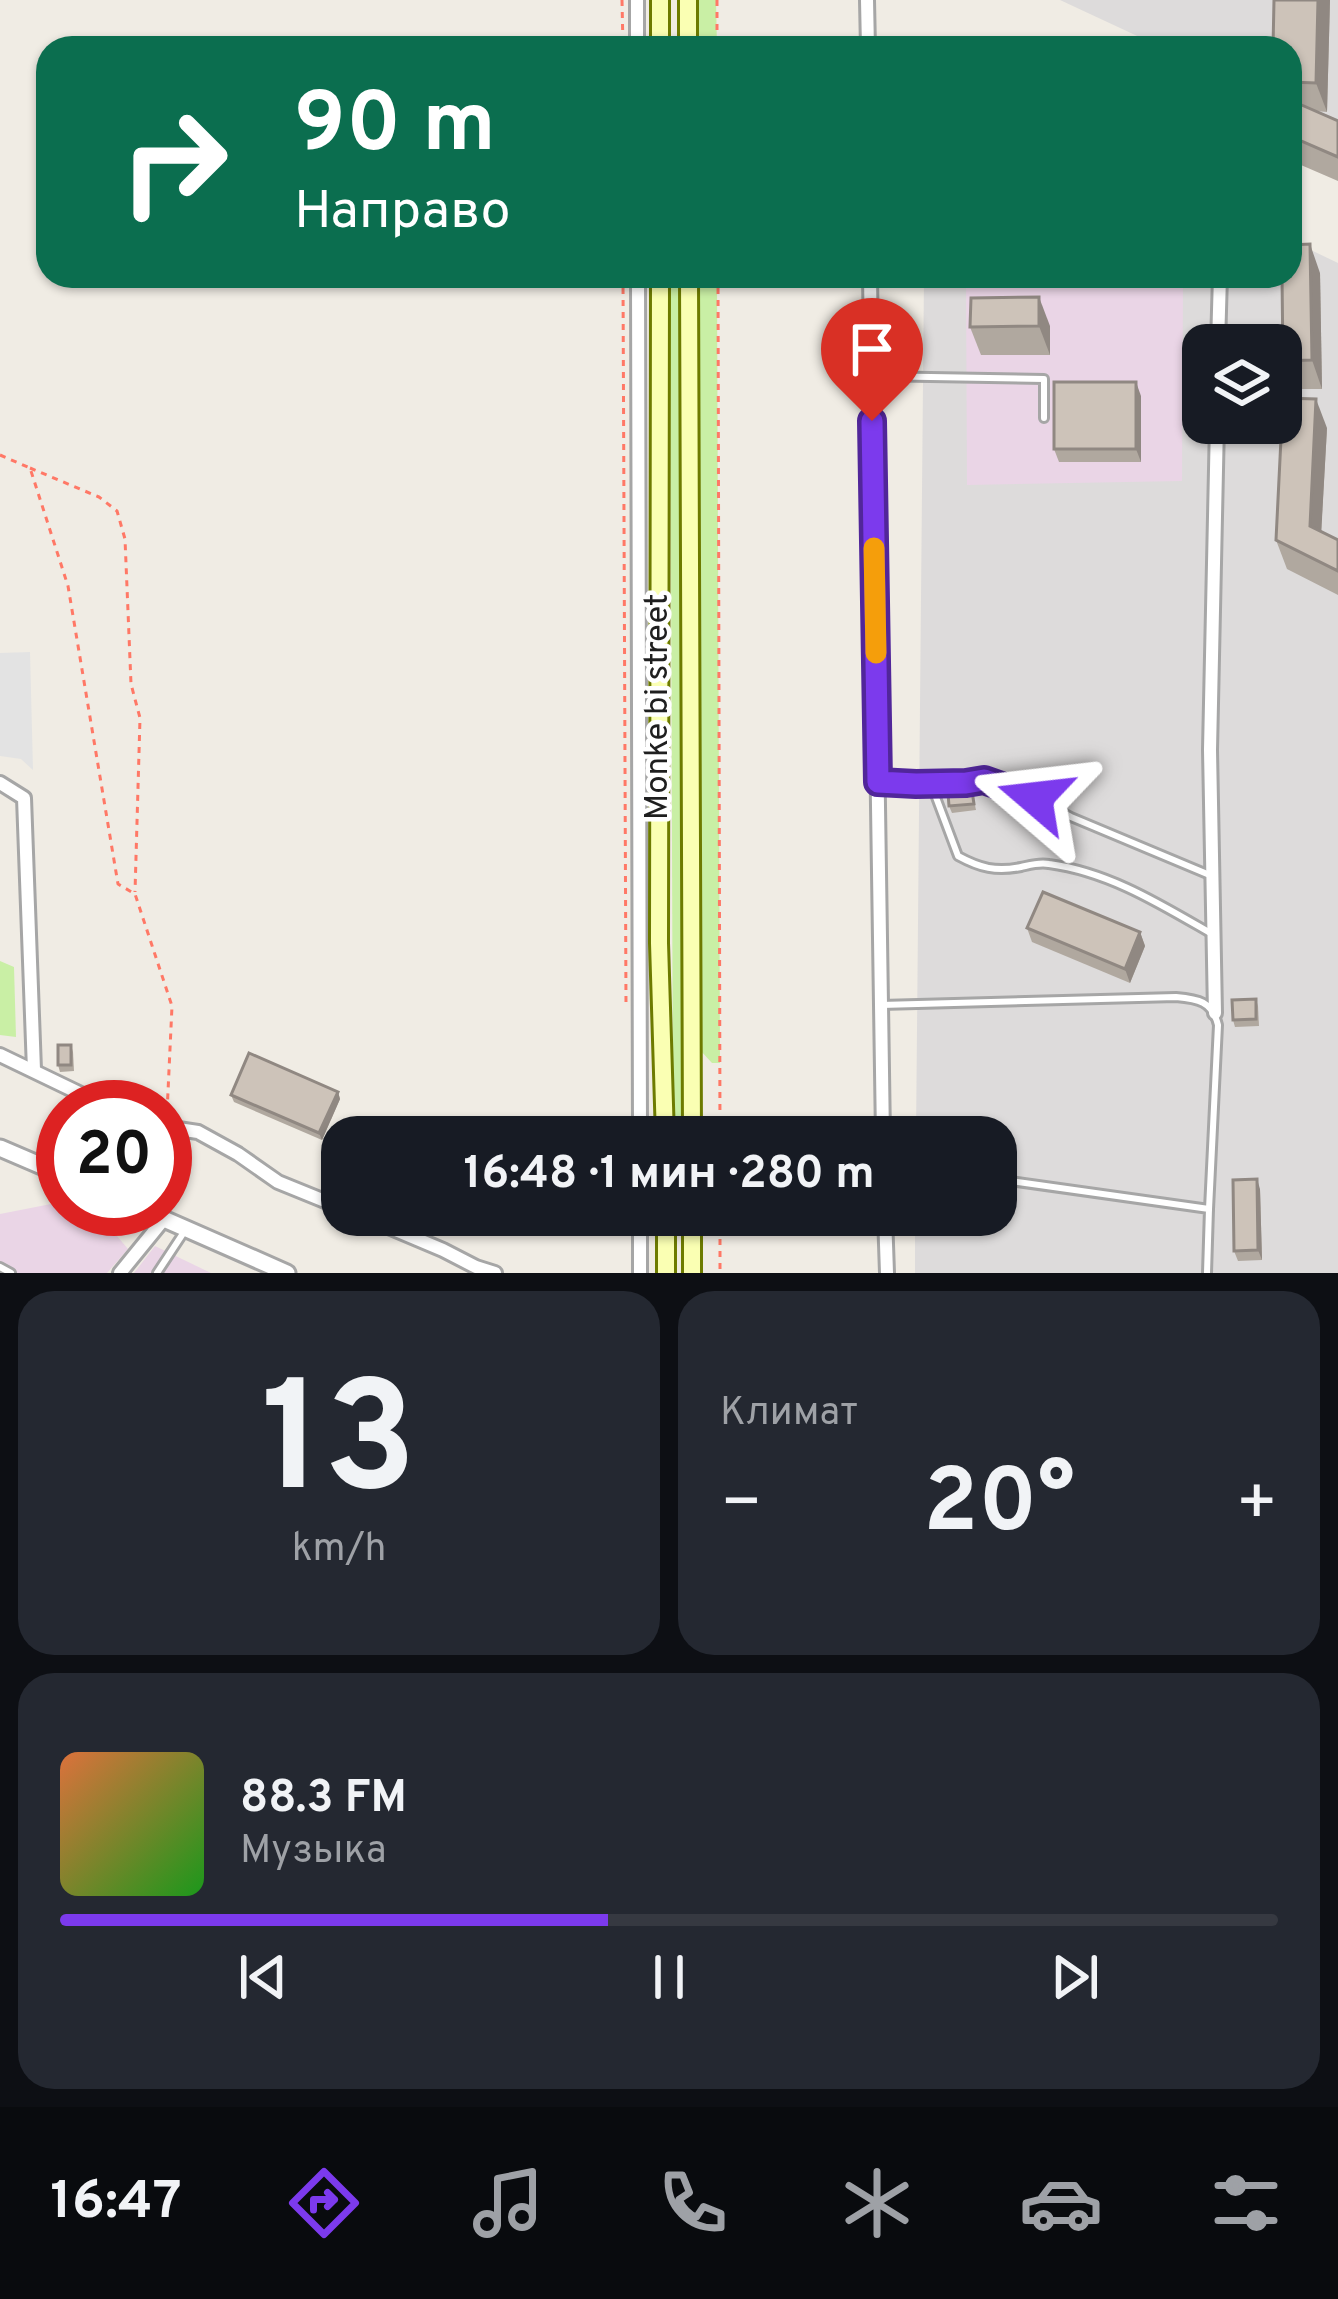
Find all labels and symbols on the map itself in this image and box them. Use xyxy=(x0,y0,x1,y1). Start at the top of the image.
pin xyxy=(821,298,923,421)
street label: Monke bi street xyxy=(638,594,680,820)
position arrow xyxy=(972,735,1098,861)
speed limit sign: 20 xyxy=(36,1080,192,1236)

